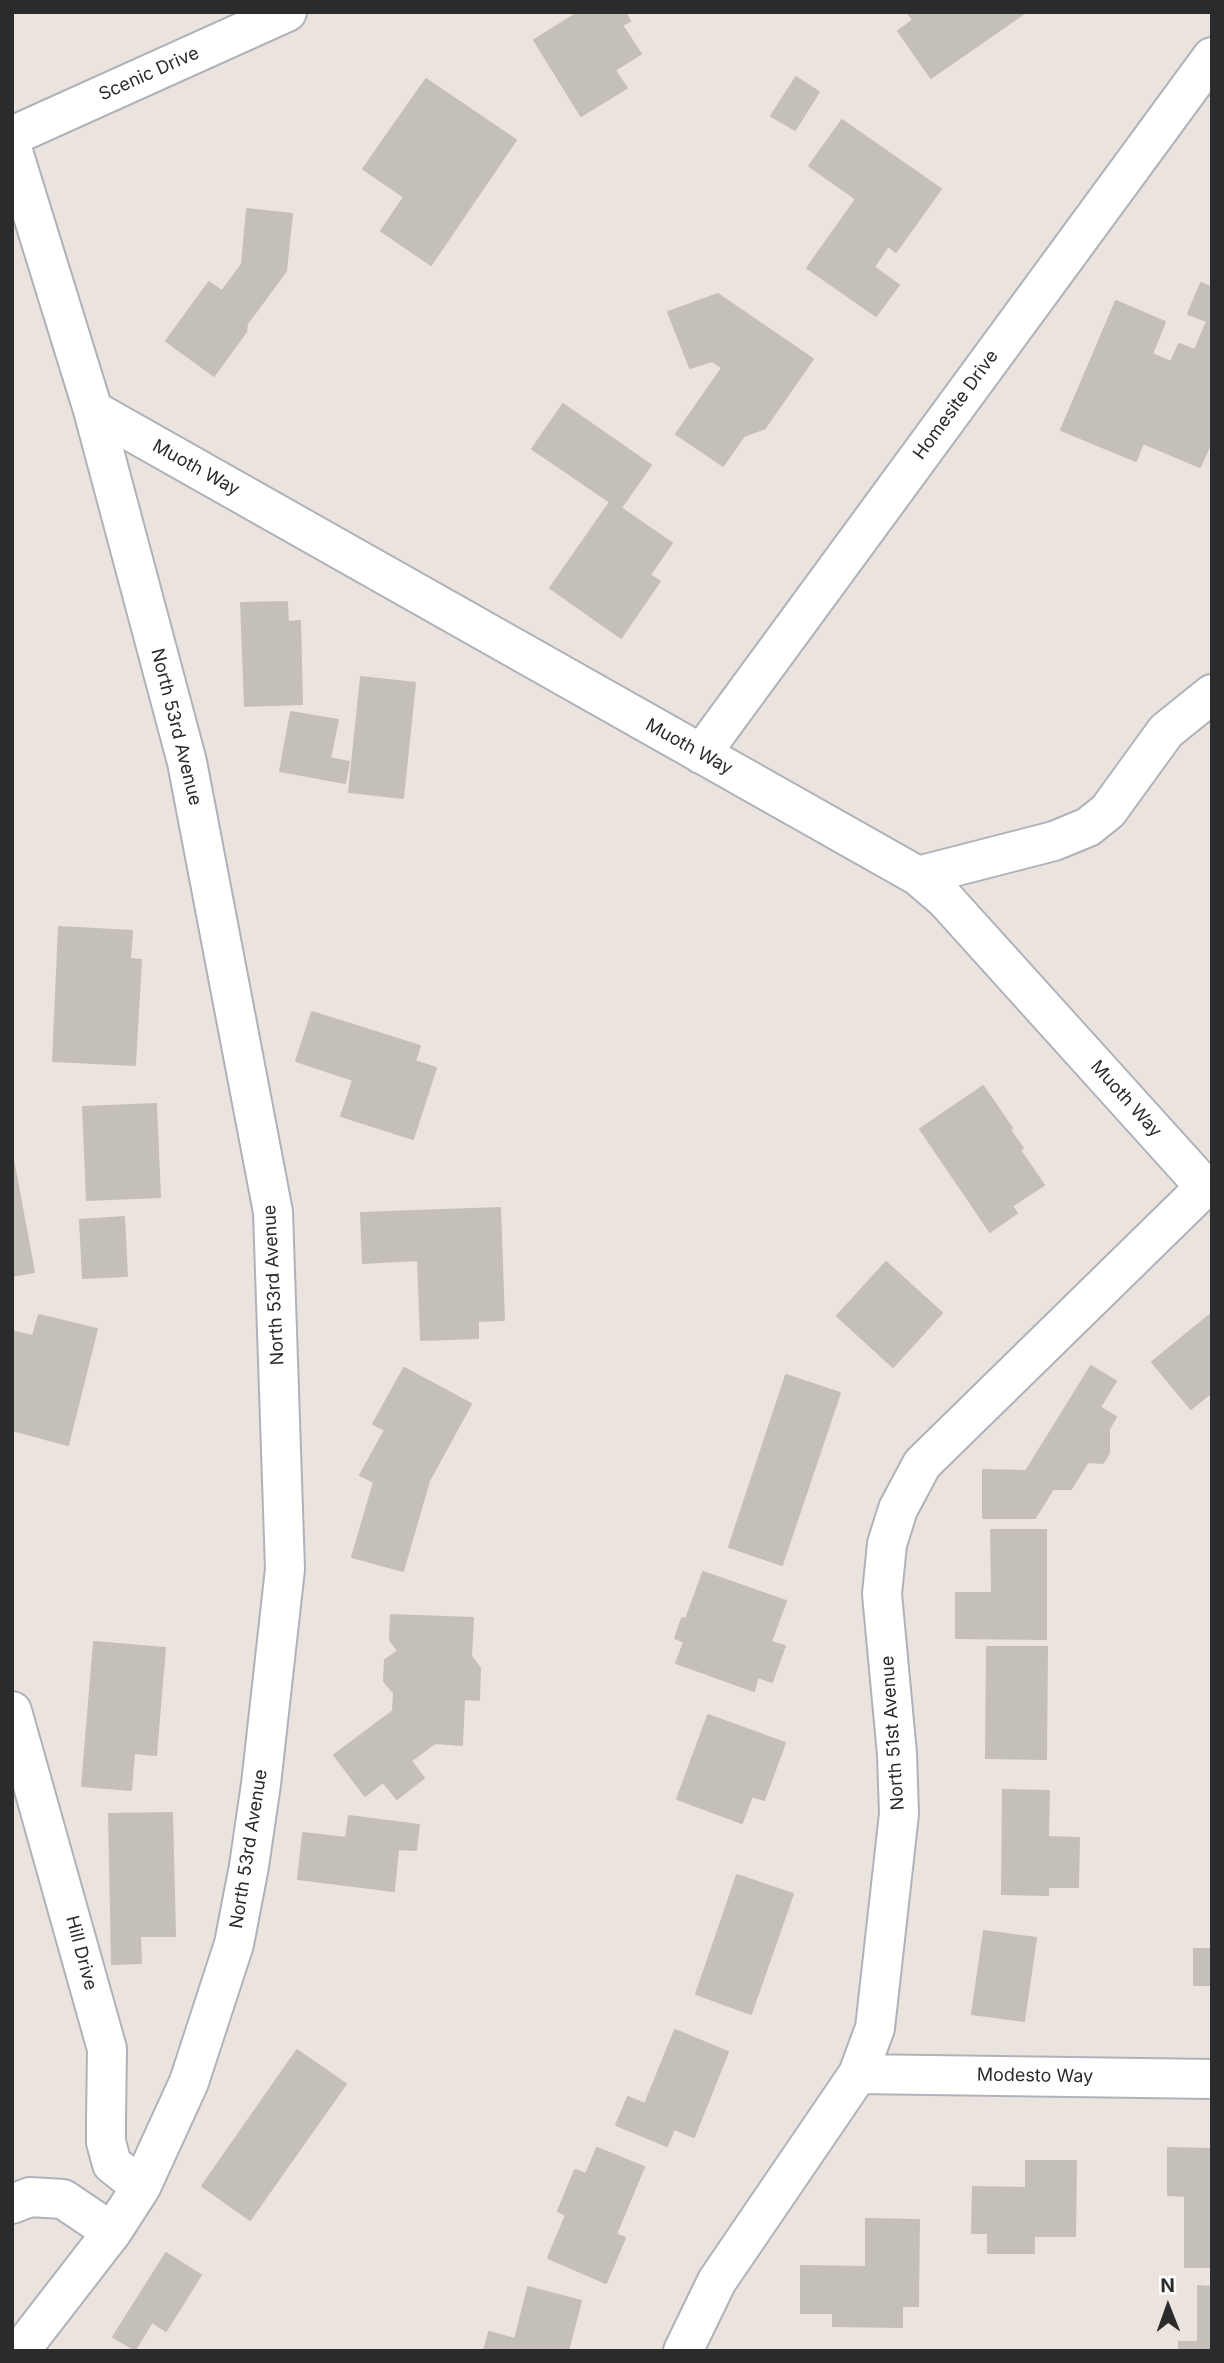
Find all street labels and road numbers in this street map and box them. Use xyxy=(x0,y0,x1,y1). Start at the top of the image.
street label: Scenic Drive xyxy=(96,42,202,106)
street label: Homesite Drive xyxy=(909,346,1003,464)
street label: Muoth Way xyxy=(149,435,243,501)
street label: North 53rd Avenue xyxy=(146,646,206,808)
street label: Muoth Way xyxy=(642,714,736,780)
street label: Muoth Way xyxy=(1086,1056,1166,1142)
street label: North 53rd Avenue xyxy=(259,1204,289,1366)
street label: North 51st Avenue xyxy=(877,1655,909,1811)
street label: North 53rd Avenue xyxy=(226,1768,272,1930)
street label: Hill Drive xyxy=(61,1913,101,1993)
street label: Modesto Way xyxy=(977,2064,1093,2088)

